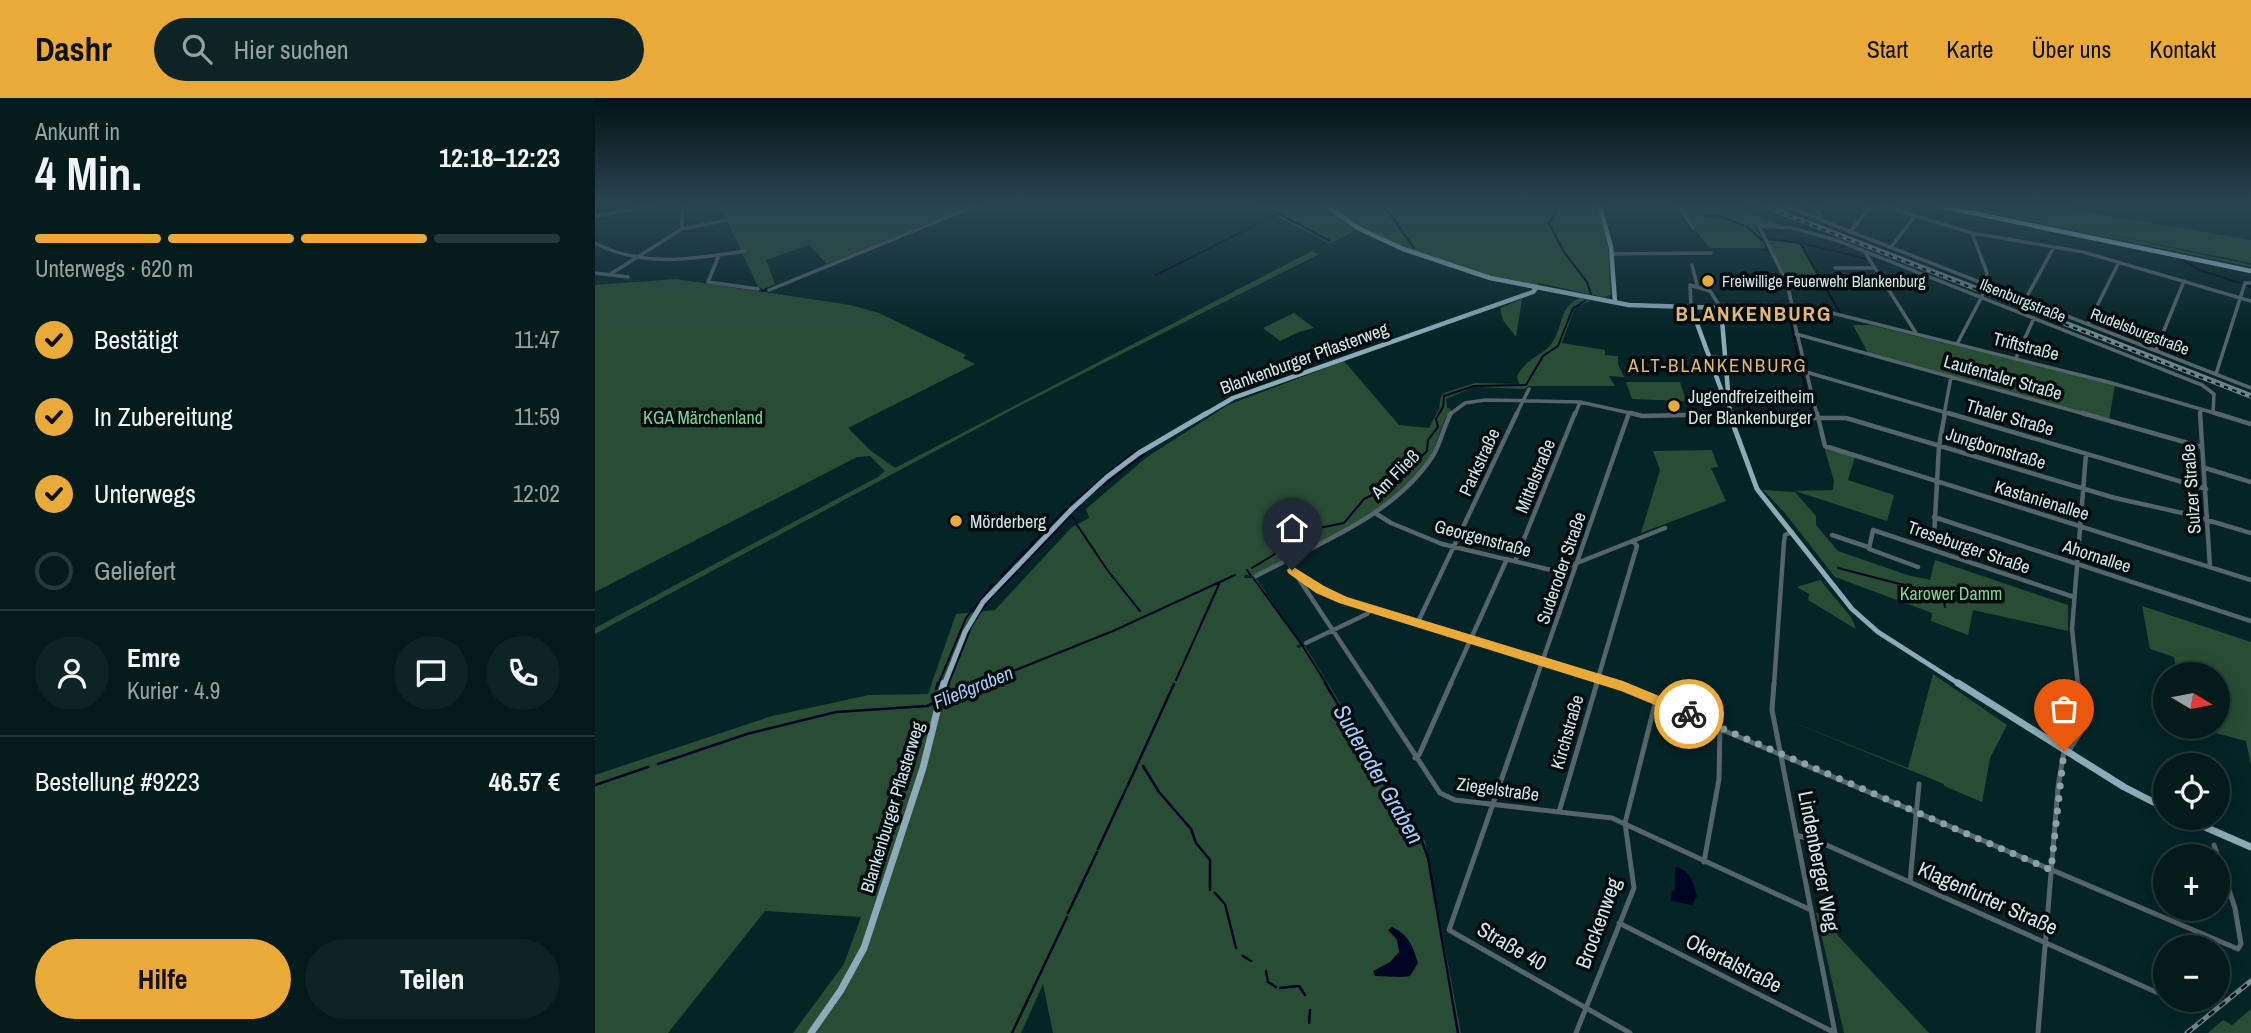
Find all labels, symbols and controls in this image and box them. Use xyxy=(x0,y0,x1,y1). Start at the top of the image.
search box xyxy=(154,18,644,81)
text: Dashr xyxy=(35,27,112,71)
icon: search xyxy=(178,30,216,68)
text: Hier suchen xyxy=(234,32,349,67)
text: Start xyxy=(1867,33,1908,65)
text: Karte xyxy=(1946,33,1993,65)
text: Über uns xyxy=(2031,33,2111,65)
text: Kontakt xyxy=(2149,33,2216,65)
text: Ankunft in xyxy=(35,116,120,147)
text: 12:18–12:23 xyxy=(439,140,560,175)
text: 4 Min. xyxy=(35,142,142,204)
text: Unterwegs · 620 m xyxy=(35,253,193,284)
place label: Freiwillige Feuerwehr Blankenburg xyxy=(1722,270,1926,292)
marker: Freiwillige Feuerwehr Blankenburg xyxy=(1700,273,1716,289)
street label: Ilsenburgstraße xyxy=(1977,273,2069,327)
district label: BLANKENBURG xyxy=(1676,299,1832,328)
street label: Rudelsburgstraße xyxy=(2087,302,2193,360)
street label: Blankenburger Pflasterweg xyxy=(1216,316,1392,400)
icon: check xyxy=(35,321,73,359)
text: Bestätigt xyxy=(94,322,178,357)
text: 11:47 xyxy=(514,324,560,355)
street label: Triftstraße xyxy=(1990,326,2062,366)
street label: Lautentaler Straße xyxy=(1941,348,2065,406)
district label: ALT-BLANKENBURG xyxy=(1627,352,1808,378)
place label: Jugendfreizeitheim Der Blankenburger xyxy=(1688,384,1814,430)
street label: Thaler Straße xyxy=(1963,393,2057,441)
icon: check xyxy=(35,398,73,436)
marker: Jugendfreizeitheim Der Blankenburger xyxy=(1666,398,1682,414)
text: In Zubereitung xyxy=(94,399,233,434)
text: 11:59 xyxy=(514,401,560,432)
park label: KGA Märchenland xyxy=(643,405,763,430)
street label: Jungbornstraße xyxy=(1943,421,2049,475)
street label: Parkstraße xyxy=(1452,424,1506,500)
street label: Mittelstraße xyxy=(1509,435,1561,517)
street label: Sulzer Straße xyxy=(2175,443,2207,535)
street label: Am Fließ xyxy=(1364,444,1425,505)
street label: Kastanienallee xyxy=(1992,474,2092,526)
icon: check xyxy=(35,475,73,513)
text: Unterwegs xyxy=(94,476,196,511)
text: 12:02 xyxy=(513,478,560,509)
pin xyxy=(1262,498,1322,570)
street label: Suderoder Straße xyxy=(1530,508,1592,628)
place label: Mörderberg xyxy=(970,509,1047,534)
icon: home xyxy=(1273,509,1311,547)
marker: Mörderberg xyxy=(948,513,964,529)
street label: Georgenstraße xyxy=(1432,513,1534,563)
street label: Treseburger Straße xyxy=(1904,514,2034,580)
street label: Ahornallee xyxy=(2059,533,2134,579)
text: Geliefert xyxy=(94,553,176,588)
park label: Karower Damm xyxy=(1900,581,2002,606)
button: person xyxy=(35,636,109,710)
button: chat xyxy=(394,636,468,710)
button: phone xyxy=(486,636,560,710)
text: Emre xyxy=(127,640,180,675)
water label: Fließgraben xyxy=(929,659,1017,715)
north arrow xyxy=(2153,662,2229,738)
map controls xyxy=(2153,662,2230,1012)
text: Kurier · 4.9 xyxy=(127,675,220,706)
courier xyxy=(1654,679,1724,749)
pin xyxy=(2034,679,2094,751)
icon: bag xyxy=(2045,690,2083,728)
street label: Kirchstraße xyxy=(1544,692,1590,772)
icon: bike xyxy=(1670,695,1708,733)
water label: Suderoder Graben xyxy=(1327,699,1431,849)
street label: Blankenburger Pflasterweg xyxy=(854,718,930,895)
button: locate xyxy=(2153,753,2230,830)
text: Bestellung #9223 xyxy=(35,764,200,799)
text: 46.57 € xyxy=(489,764,560,799)
street label: Ziegelstraße xyxy=(1455,771,1541,807)
street label: Lindenberger Weg xyxy=(1791,788,1847,934)
button: + xyxy=(2153,844,2230,921)
street label: Klagenfurter Straße xyxy=(1913,854,2063,942)
street label: Brockenweg xyxy=(1568,873,1628,972)
street label: Straße 40 xyxy=(1472,915,1552,977)
street label: Okertalstraße xyxy=(1681,926,1787,1000)
button: − xyxy=(2153,935,2230,1012)
button: Hilfe xyxy=(35,939,291,1019)
button: Teilen xyxy=(305,939,560,1019)

